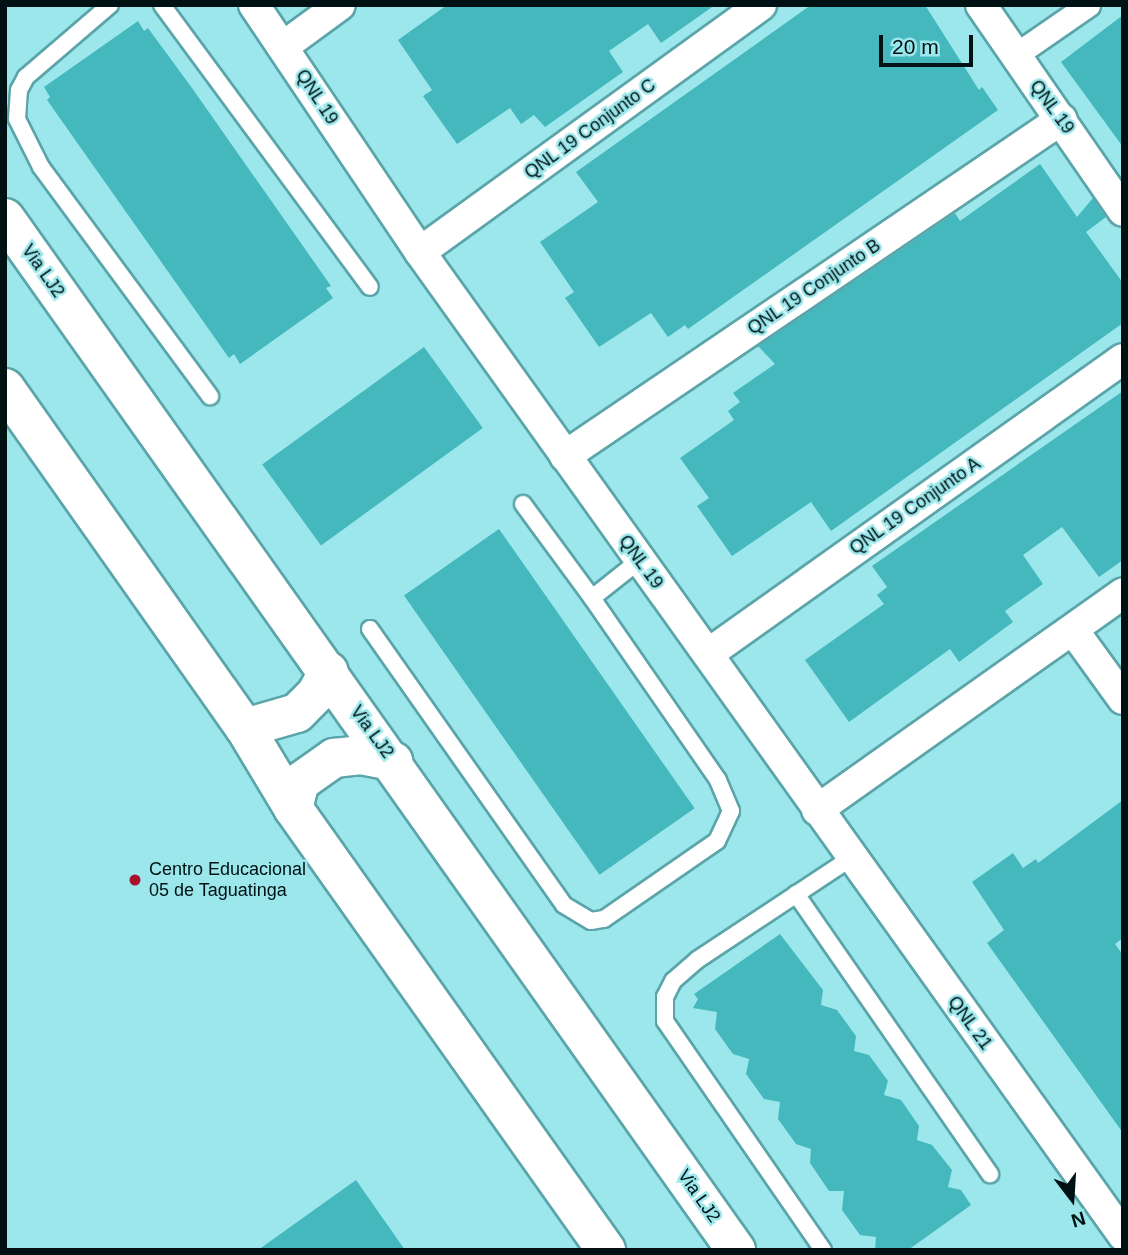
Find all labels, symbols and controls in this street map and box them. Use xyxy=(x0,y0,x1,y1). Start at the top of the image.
scale bar xyxy=(883,21,978,65)
text: 20 m xyxy=(892,35,939,58)
street label: QNL 19 xyxy=(291,65,343,129)
street label: QNL 19 Conjunto C xyxy=(520,74,660,184)
street label: QNL 19 xyxy=(1025,76,1079,138)
street label: QNL 19 Conjunto B xyxy=(743,234,885,340)
street label: Via LJ2 xyxy=(17,240,69,302)
street label: QNL 19 Conjunto A xyxy=(845,452,985,560)
street label: QNL 19 xyxy=(614,531,668,593)
street label: Via LJ2 xyxy=(346,701,398,763)
place label: Centro Educacional 05 de Taguatinga xyxy=(149,859,306,902)
marker: Centro Educacional 05 de Taguatinga xyxy=(127,872,143,888)
street label: QNL 21 xyxy=(943,992,997,1054)
north arrow xyxy=(1037,1164,1107,1234)
street label: Via LJ2 xyxy=(673,1165,725,1227)
text: N xyxy=(1069,1208,1088,1232)

